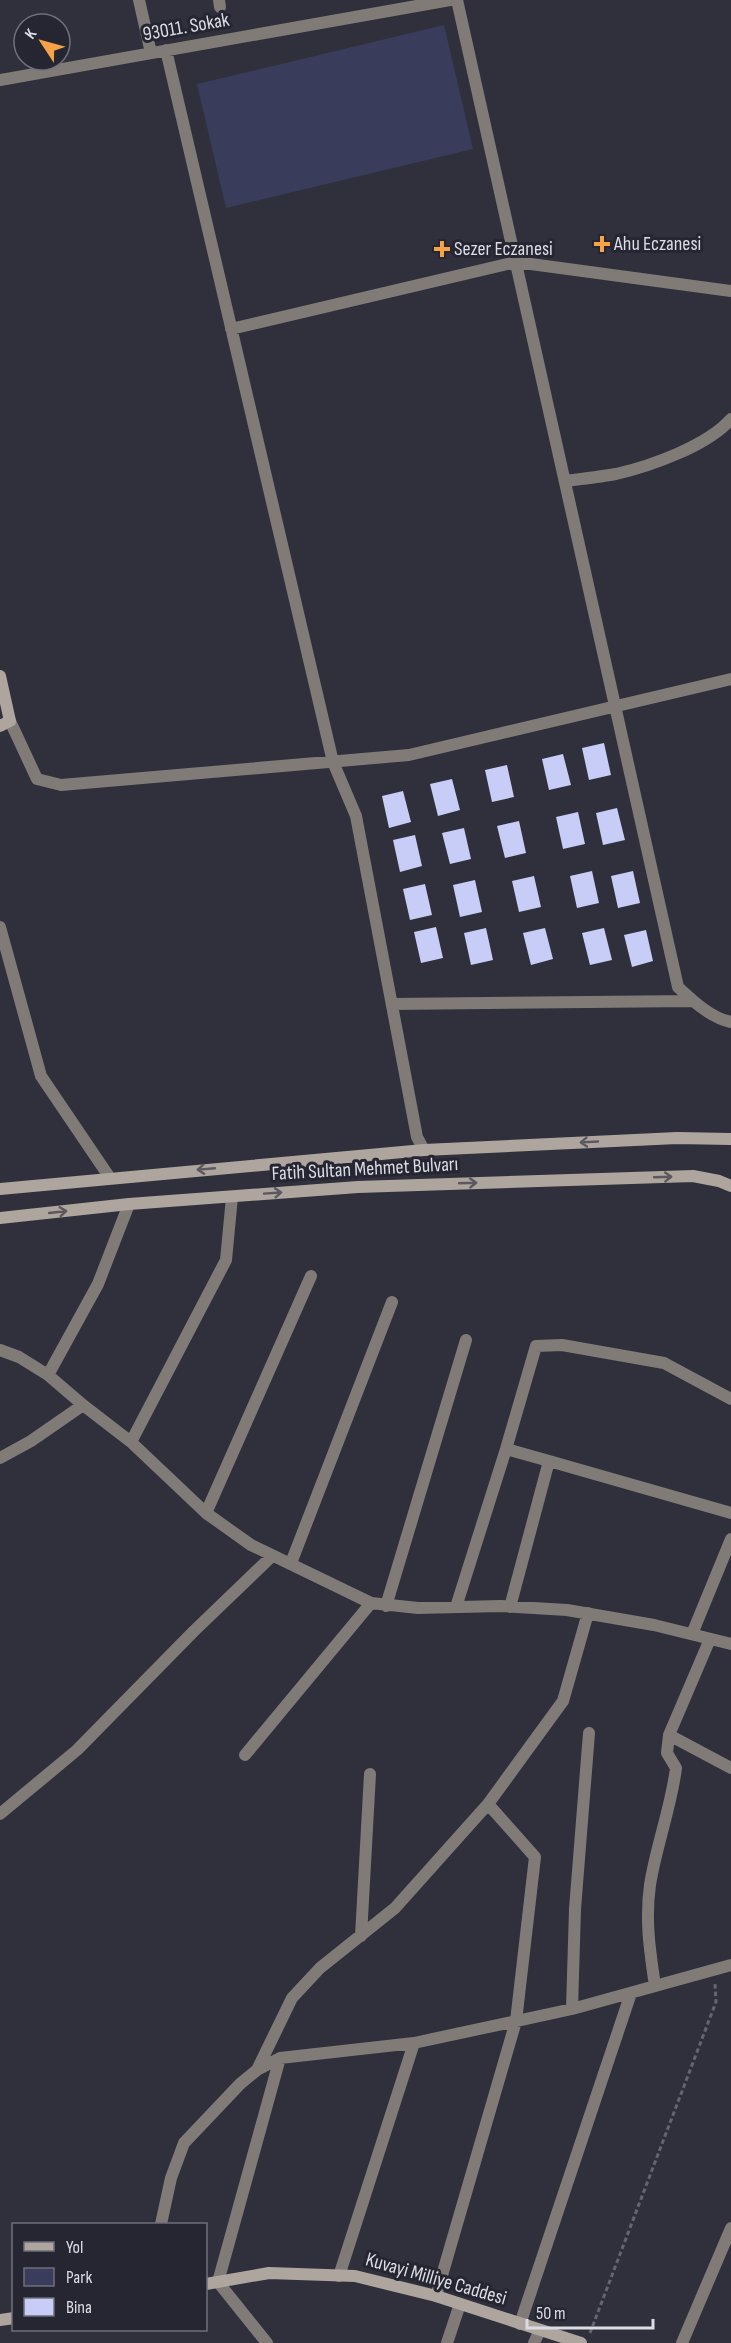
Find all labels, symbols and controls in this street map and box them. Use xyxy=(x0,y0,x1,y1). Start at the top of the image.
street label: 93011. Sokak xyxy=(141,8,232,46)
north arrow xyxy=(12,12,72,72)
text: K xyxy=(21,25,41,43)
place label: Ahu Eczanesi xyxy=(613,232,701,256)
place label: Sezer Eczanesi xyxy=(454,237,553,261)
marker: Ahu Eczanesi xyxy=(595,237,609,251)
marker: Sezer Eczanesi xyxy=(435,242,449,256)
one-way arrow xyxy=(579,1137,599,1148)
street label: Fatih Sultan Mehmet Bulvarı xyxy=(271,1152,459,1186)
one-way arrow xyxy=(196,1164,216,1175)
one-way arrow xyxy=(652,1171,672,1182)
one-way arrow xyxy=(458,1178,478,1189)
one-way arrow xyxy=(263,1188,283,1199)
one-way arrow xyxy=(48,1206,68,1217)
legend xyxy=(12,2223,207,2331)
text: Yol xyxy=(66,2237,83,2258)
street label: Kuvayi Milliye Caddesi xyxy=(363,2247,509,2311)
text: Park xyxy=(66,2267,92,2288)
scale bar xyxy=(527,2292,653,2330)
text: Bina xyxy=(66,2297,92,2318)
text: 50 m xyxy=(536,2303,566,2324)

